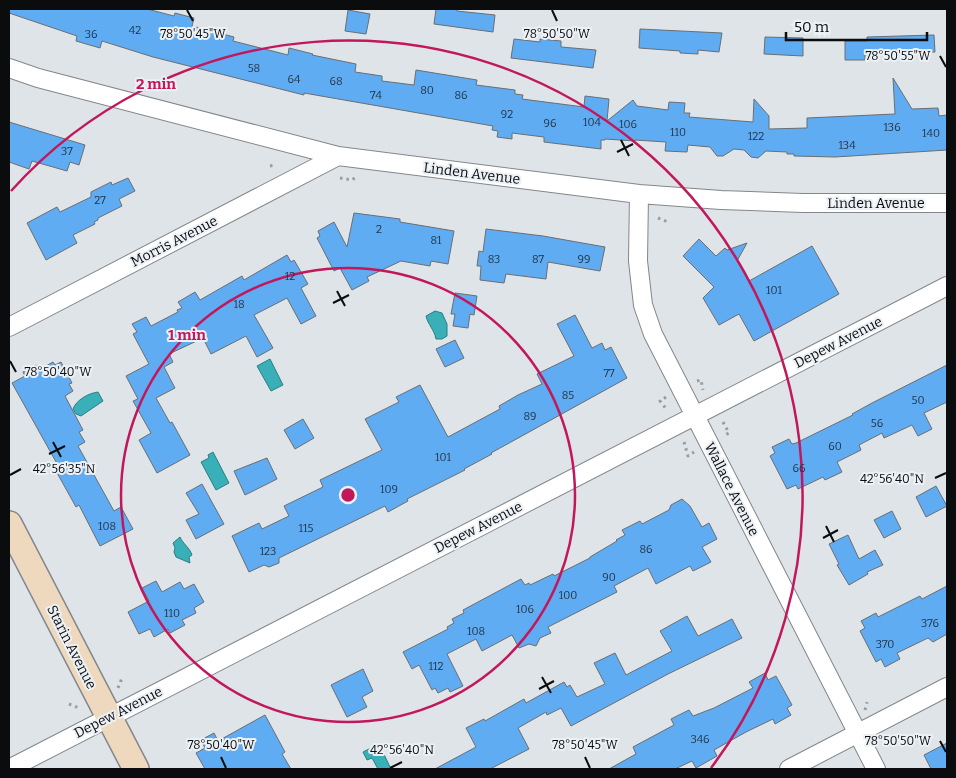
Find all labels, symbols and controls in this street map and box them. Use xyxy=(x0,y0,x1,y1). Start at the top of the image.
scale bar xyxy=(786,10,927,42)
text: 50 m xyxy=(794,18,830,36)
house number: 42 xyxy=(129,24,141,37)
text: 78°50'45"W xyxy=(160,27,227,41)
text: 78°50'50"W xyxy=(524,27,591,41)
house number: 36 xyxy=(85,28,97,41)
text: 78°50'55"W xyxy=(865,49,931,63)
house number: 58 xyxy=(248,62,260,75)
house number: 64 xyxy=(288,73,301,86)
text: 2 min xyxy=(136,75,176,93)
house number: 68 xyxy=(329,75,343,88)
house number: 80 xyxy=(420,84,434,97)
house number: 74 xyxy=(370,89,382,102)
house number: 86 xyxy=(454,89,468,102)
house number: 92 xyxy=(501,108,513,121)
house number: 104 xyxy=(583,116,602,129)
house number: 96 xyxy=(544,117,556,130)
house number: 106 xyxy=(619,118,637,131)
house number: 136 xyxy=(883,121,901,134)
house number: 110 xyxy=(670,126,686,139)
house number: 140 xyxy=(922,127,940,140)
house number: 122 xyxy=(748,130,764,143)
house number: 134 xyxy=(838,139,856,152)
house number: 37 xyxy=(61,145,73,158)
street label: Linden Avenue xyxy=(423,159,521,188)
house number: 27 xyxy=(94,194,106,207)
street label: Linden Avenue xyxy=(827,195,925,212)
street label: Morris Avenue xyxy=(128,212,220,271)
house number: 2 xyxy=(376,223,382,236)
house number: 81 xyxy=(430,234,442,247)
house number: 83 xyxy=(488,253,500,266)
house number: 87 xyxy=(532,253,545,266)
house number: 99 xyxy=(578,253,590,266)
house number: 12 xyxy=(285,270,295,283)
house number: 101 xyxy=(766,284,783,297)
house number: 18 xyxy=(233,298,245,311)
street label: Depew Avenue xyxy=(791,313,885,372)
text: 1 min xyxy=(168,326,206,344)
text: 78°50'40"W xyxy=(25,365,92,379)
house number: 77 xyxy=(603,367,615,380)
house number: 85 xyxy=(562,389,574,402)
house number: 50 xyxy=(912,394,924,407)
house number: 89 xyxy=(523,410,537,423)
house number: 56 xyxy=(871,417,883,430)
street label: Wallace Avenue xyxy=(701,440,762,539)
house number: 60 xyxy=(828,440,842,453)
house number: 101 xyxy=(435,451,452,464)
text: 42°56'35"N xyxy=(33,462,96,476)
house number: 66 xyxy=(793,462,805,475)
text: 42°56'40"N xyxy=(860,472,924,486)
house number: 109 xyxy=(380,483,398,496)
centre of rings xyxy=(339,486,357,504)
street label: Depew Avenue xyxy=(431,498,525,557)
house number: 108 xyxy=(98,520,116,533)
house number: 115 xyxy=(299,522,314,535)
house number: 86 xyxy=(639,543,653,556)
house number: 123 xyxy=(260,545,276,558)
house number: 90 xyxy=(602,571,616,584)
house number: 100 xyxy=(559,589,577,602)
street label: Starin Avenue xyxy=(43,602,100,692)
house number: 106 xyxy=(516,603,534,616)
house number: 110 xyxy=(164,607,180,620)
house number: 376 xyxy=(921,617,939,630)
house number: 108 xyxy=(467,625,485,638)
house number: 370 xyxy=(876,638,894,651)
house number: 112 xyxy=(429,660,443,673)
street label: Depew Avenue xyxy=(71,683,165,742)
house number: 346 xyxy=(690,733,710,746)
text: 78°50'50"W xyxy=(865,734,932,748)
text: 78°50'40"W xyxy=(188,738,255,752)
text: 78°50'45"W xyxy=(552,738,619,752)
text: 42°56'40"N xyxy=(370,743,434,757)

